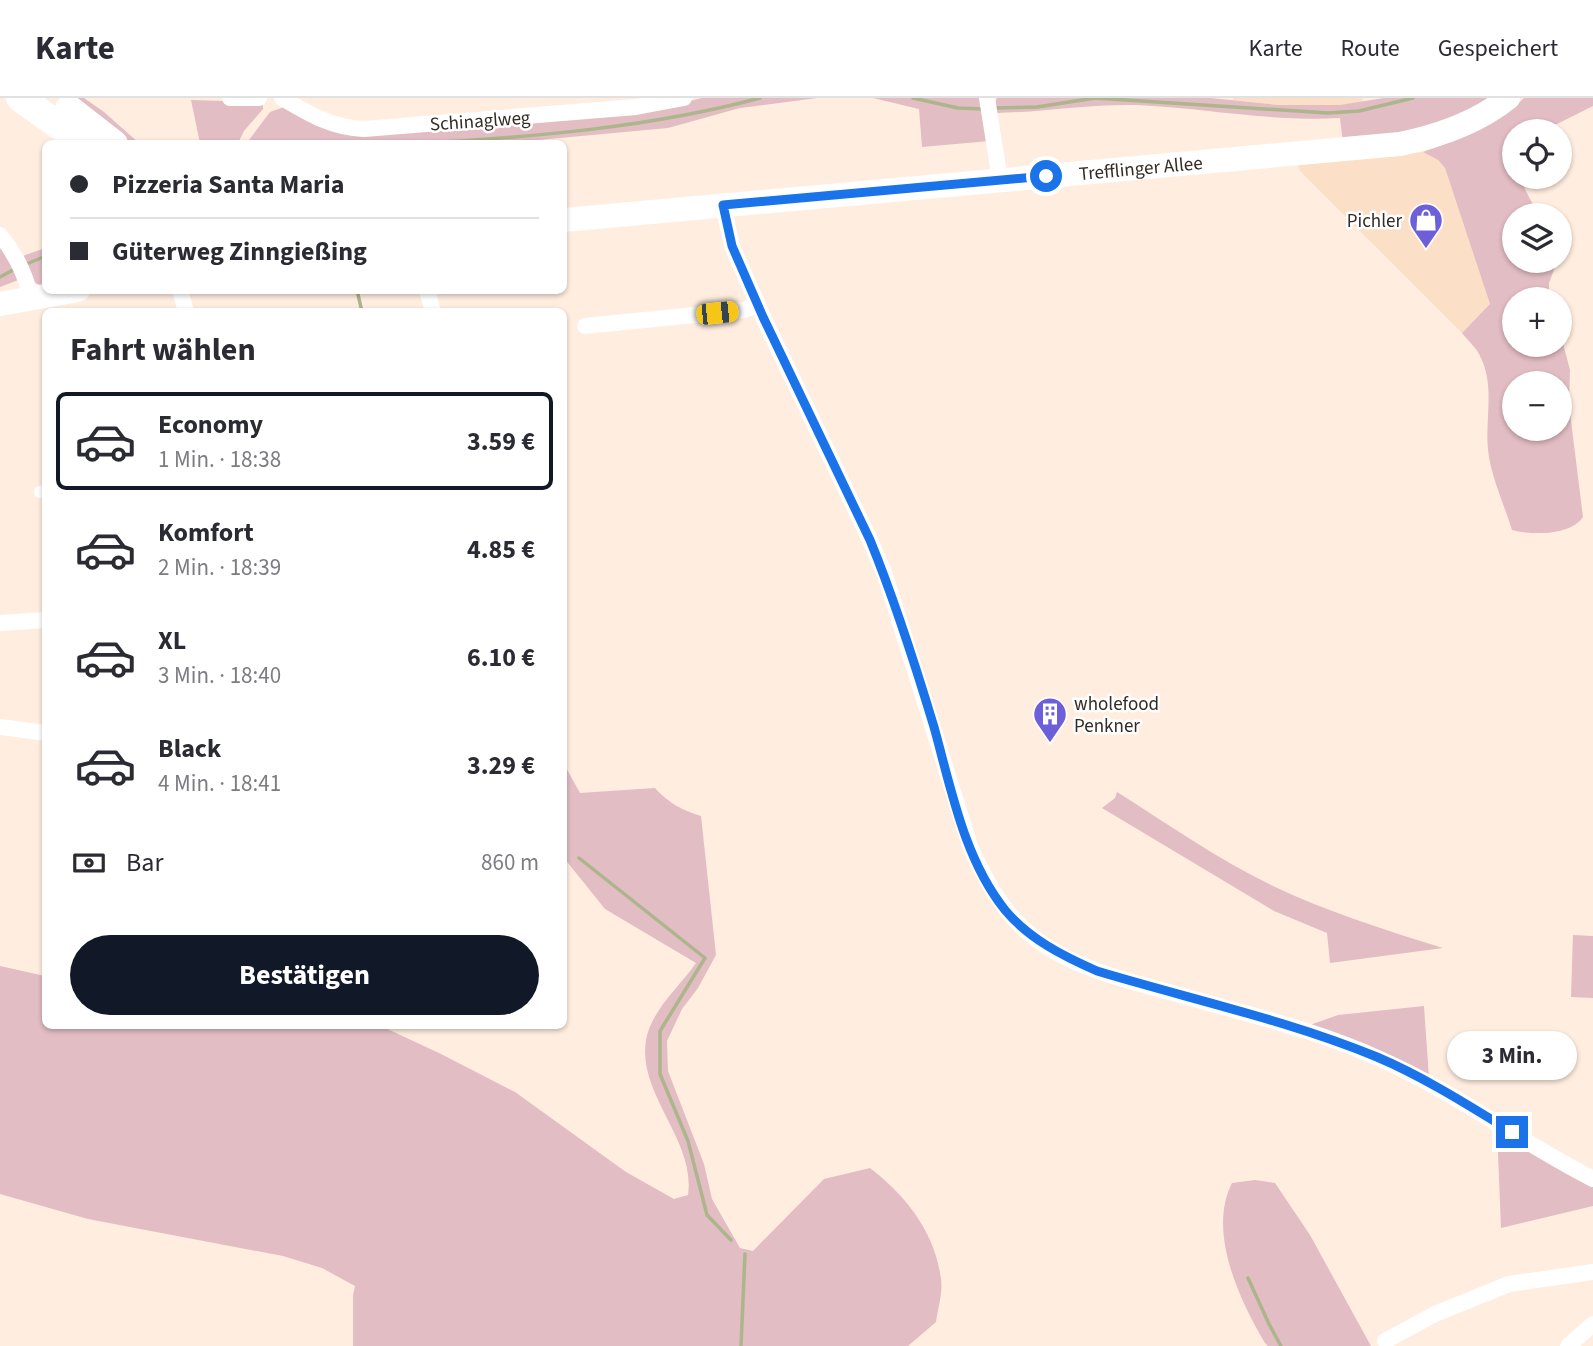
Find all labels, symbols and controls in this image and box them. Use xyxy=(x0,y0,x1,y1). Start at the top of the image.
text: Karte xyxy=(35,25,115,72)
text: Karte xyxy=(1249,31,1303,66)
text: Route xyxy=(1341,31,1400,66)
text: Gespeichert xyxy=(1438,31,1558,66)
street label: Schinaglweg xyxy=(429,104,532,138)
map controls xyxy=(1502,119,1572,441)
button: locate xyxy=(1502,119,1572,189)
street label: Trefflinger Allee xyxy=(1078,150,1204,188)
route start xyxy=(1030,160,1062,192)
text: Pizzeria Santa Maria xyxy=(112,166,344,203)
shop icon: Pichler xyxy=(1407,201,1445,250)
button: layers xyxy=(1502,203,1572,273)
place label: Pichler xyxy=(1347,208,1402,235)
text: Güterweg Zinngießing xyxy=(112,233,367,270)
button: + xyxy=(1502,287,1572,357)
car xyxy=(696,300,739,326)
text: Fahrt wählen xyxy=(70,327,256,373)
button: − xyxy=(1502,371,1572,441)
text: Economy xyxy=(158,406,263,443)
icon: car xyxy=(74,410,137,473)
text: 3.59 € xyxy=(467,423,535,460)
text: 1 Min. · 18:38 xyxy=(158,443,281,476)
text: Komfort xyxy=(158,514,254,551)
icon: car xyxy=(74,518,137,581)
text: 4.85 € xyxy=(467,531,535,568)
text: 2 Min. · 18:39 xyxy=(158,551,281,584)
text: XL xyxy=(158,622,186,659)
icon: car xyxy=(74,626,137,689)
text: 6.10 € xyxy=(467,639,535,676)
text: 3 Min. · 18:40 xyxy=(158,659,281,692)
place label: wholefood Penkner xyxy=(1074,691,1159,740)
building icon: wholefood Penkner xyxy=(1031,695,1069,744)
text: Black xyxy=(158,730,221,767)
icon: car xyxy=(74,734,137,797)
text: 3.29 € xyxy=(467,747,535,784)
text: 4 Min. · 18:41 xyxy=(158,767,281,800)
icon: cash xyxy=(70,844,108,882)
text: Bar xyxy=(126,844,163,881)
text: 860 m xyxy=(481,846,539,879)
button: Bestätigen xyxy=(70,935,539,1015)
callout: 3 Min. xyxy=(1447,1030,1577,1080)
text: 3 Min. xyxy=(1482,1039,1542,1072)
route end xyxy=(1496,1116,1528,1148)

